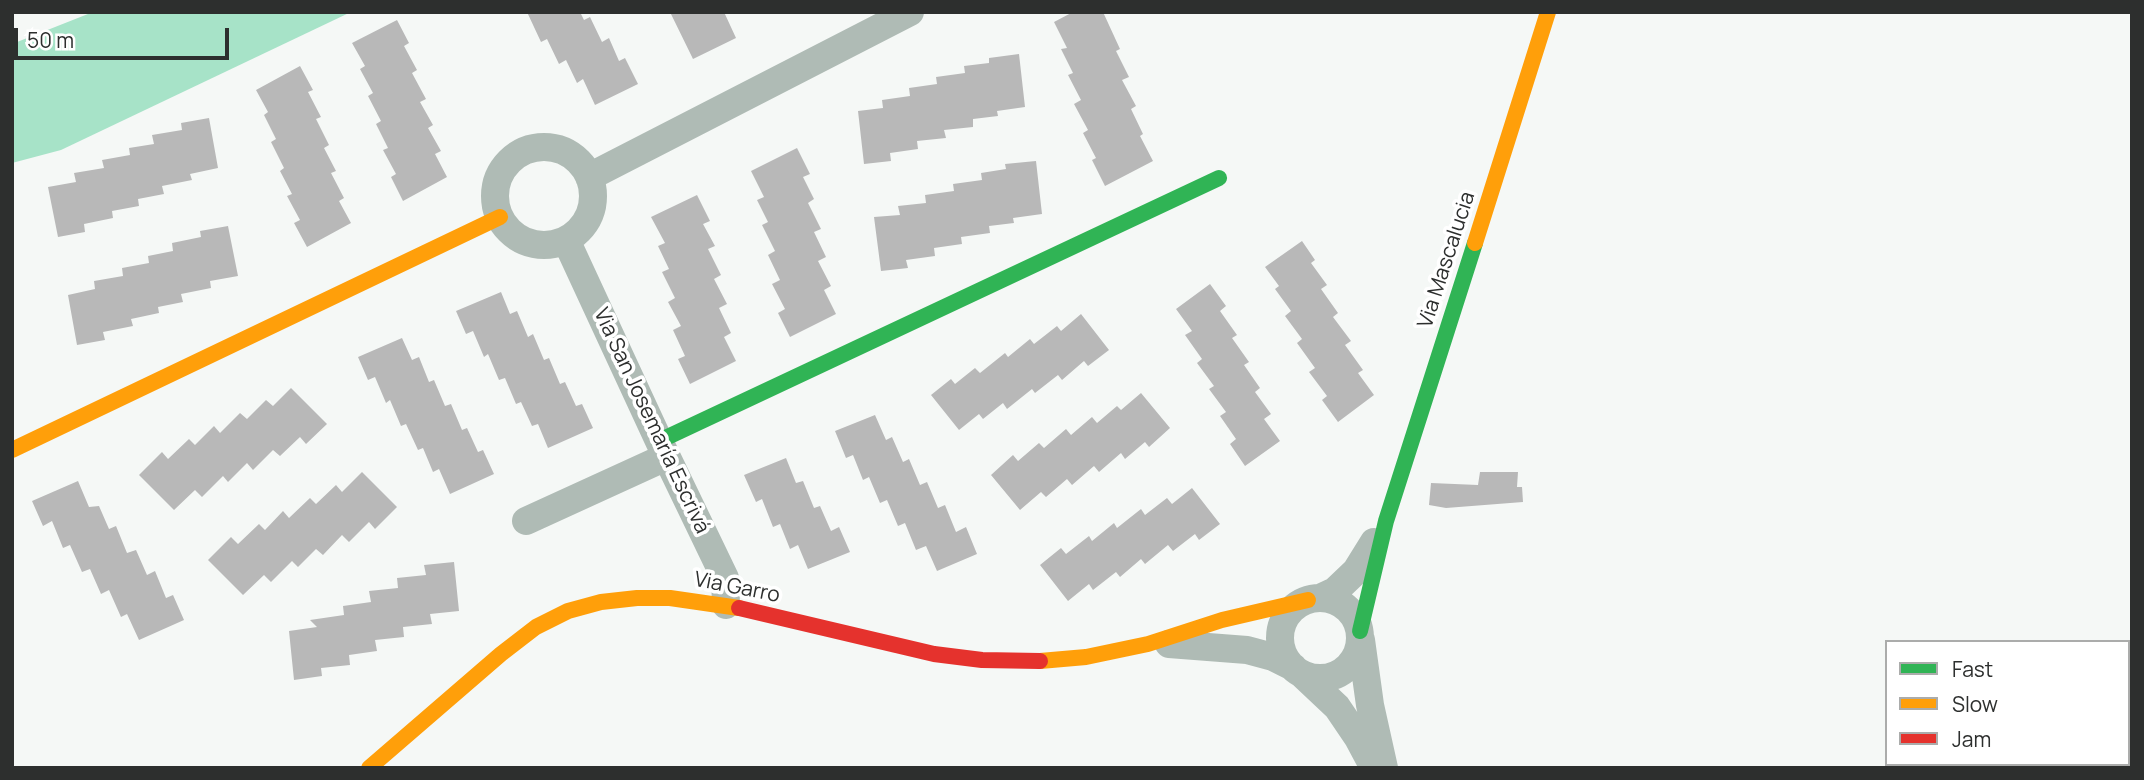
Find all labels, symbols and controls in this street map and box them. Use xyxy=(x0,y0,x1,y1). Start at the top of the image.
scale bar xyxy=(18,14,233,58)
text: 50 m xyxy=(27,26,74,54)
street label: Via Mascalucia xyxy=(1413,189,1481,331)
street label: Via San Josemaría Escrivá xyxy=(588,304,714,538)
street label: Via Garro xyxy=(692,567,782,609)
legend xyxy=(1885,640,2130,766)
text: Fast xyxy=(1952,655,1993,683)
text: Slow xyxy=(1952,690,1998,718)
text: Jam xyxy=(1952,725,1991,753)

